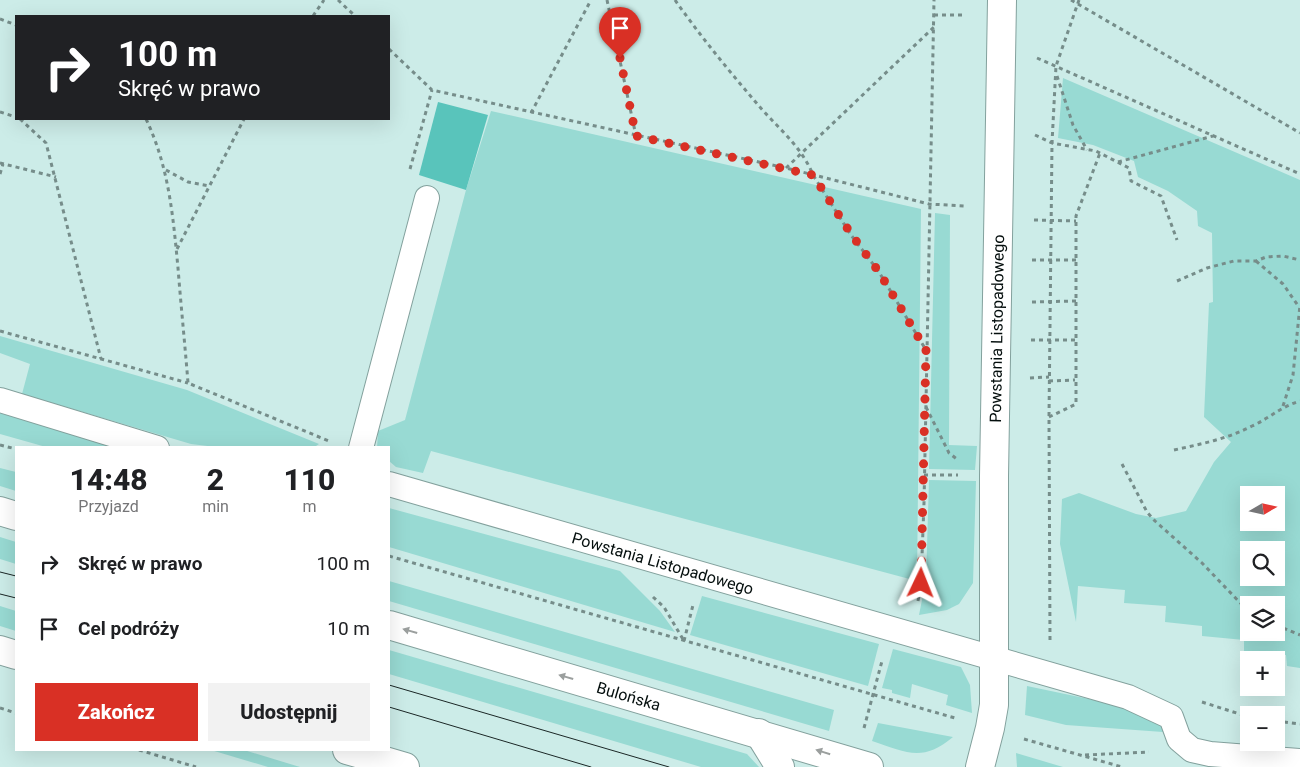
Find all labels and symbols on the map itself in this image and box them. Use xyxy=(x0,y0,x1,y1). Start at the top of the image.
pin xyxy=(599,7,641,58)
street label: Powstania Listopadowego xyxy=(985,234,1008,423)
north arrow xyxy=(1240,486,1285,531)
street label: Powstania Listopadowego xyxy=(570,528,756,598)
position arrow xyxy=(894,556,946,608)
one-way arrow xyxy=(403,627,418,635)
one-way arrow xyxy=(559,672,574,680)
street label: Bulońska xyxy=(595,677,663,714)
one-way arrow xyxy=(815,748,830,756)

